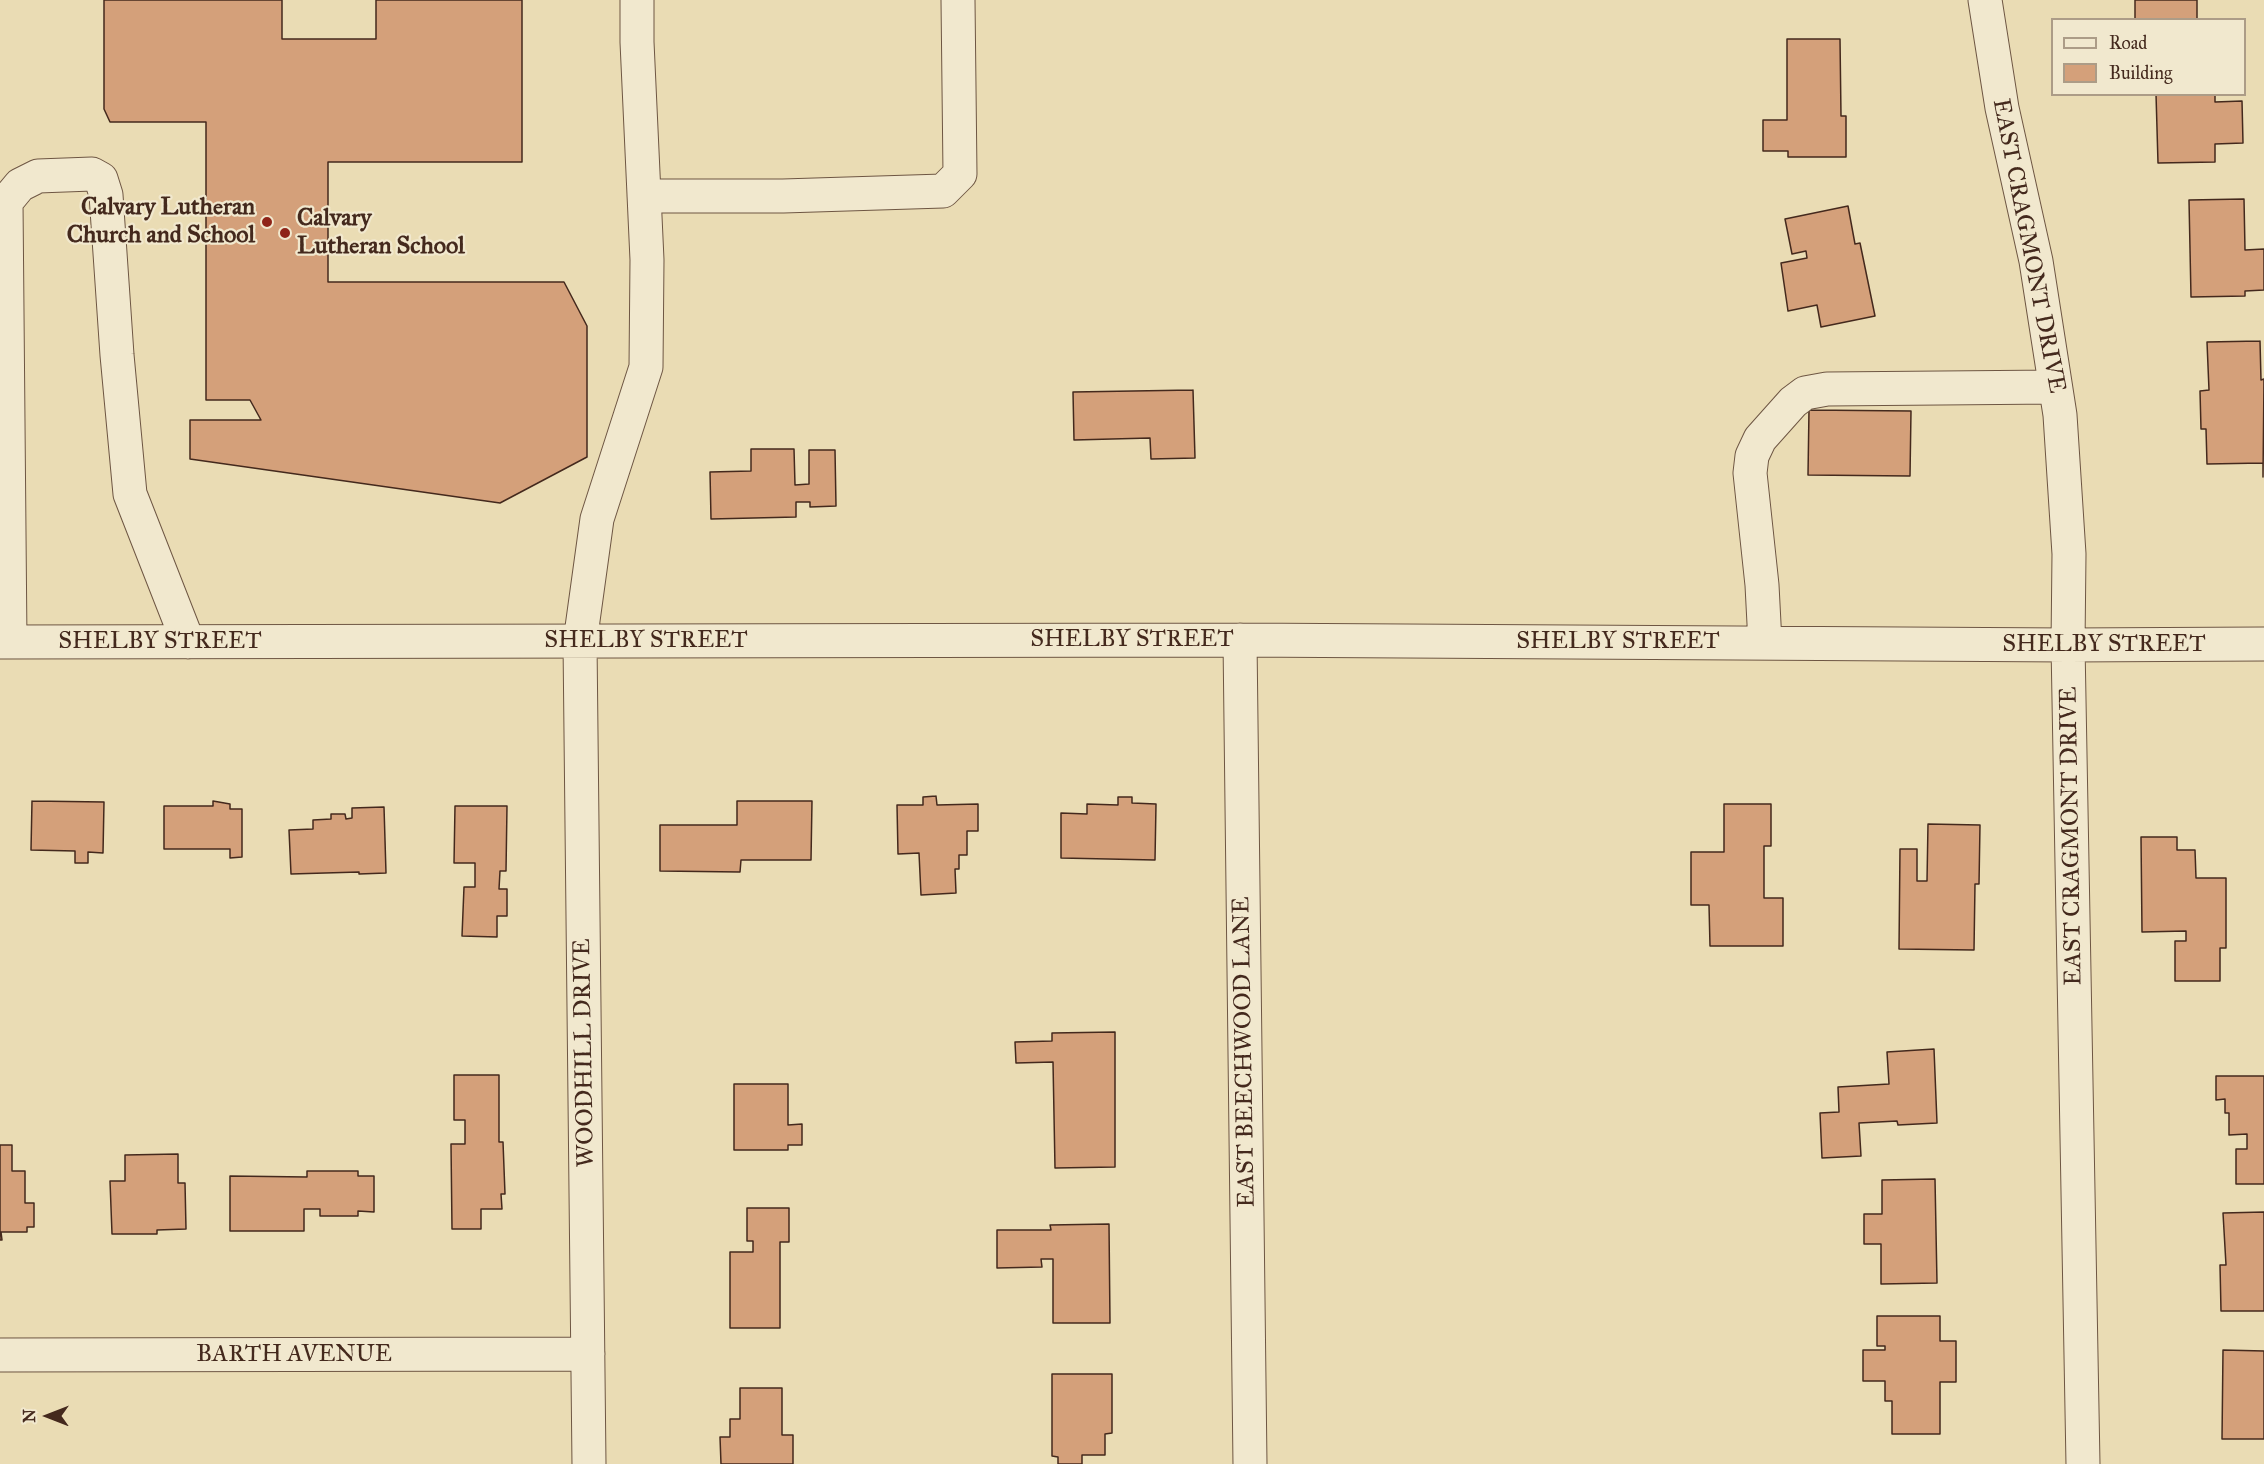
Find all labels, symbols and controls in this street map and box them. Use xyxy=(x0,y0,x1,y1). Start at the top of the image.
legend xyxy=(2051,18,2246,96)
text: Road xyxy=(2109,32,2147,54)
text: Building xyxy=(2109,62,2172,84)
street label: EAST CRAGMONT DRIVE xyxy=(1985,96,2071,396)
place label: Calvary Lutheran Church and School xyxy=(67,194,255,250)
place label: Calvary Lutheran School xyxy=(297,205,465,261)
marker: Calvary Lutheran Church and School xyxy=(260,215,274,229)
marker: Calvary Lutheran School xyxy=(278,226,292,240)
street label: SHELBY STREET xyxy=(1030,626,1234,654)
street label: SHELBY STREET xyxy=(544,627,748,655)
street label: SHELBY STREET xyxy=(58,628,262,656)
street label: SHELBY STREET xyxy=(1516,628,1720,656)
street label: SHELBY STREET xyxy=(2002,631,2206,659)
street label: EAST CRAGMONT DRIVE xyxy=(2055,686,2089,986)
street label: EAST BEECHWOOD LANE xyxy=(1228,896,1262,1208)
street label: WOODHILL DRIVE xyxy=(569,938,601,1168)
street label: BARTH AVENUE xyxy=(196,1341,392,1369)
north arrow xyxy=(18,1386,78,1446)
text: N xyxy=(20,1409,39,1423)

